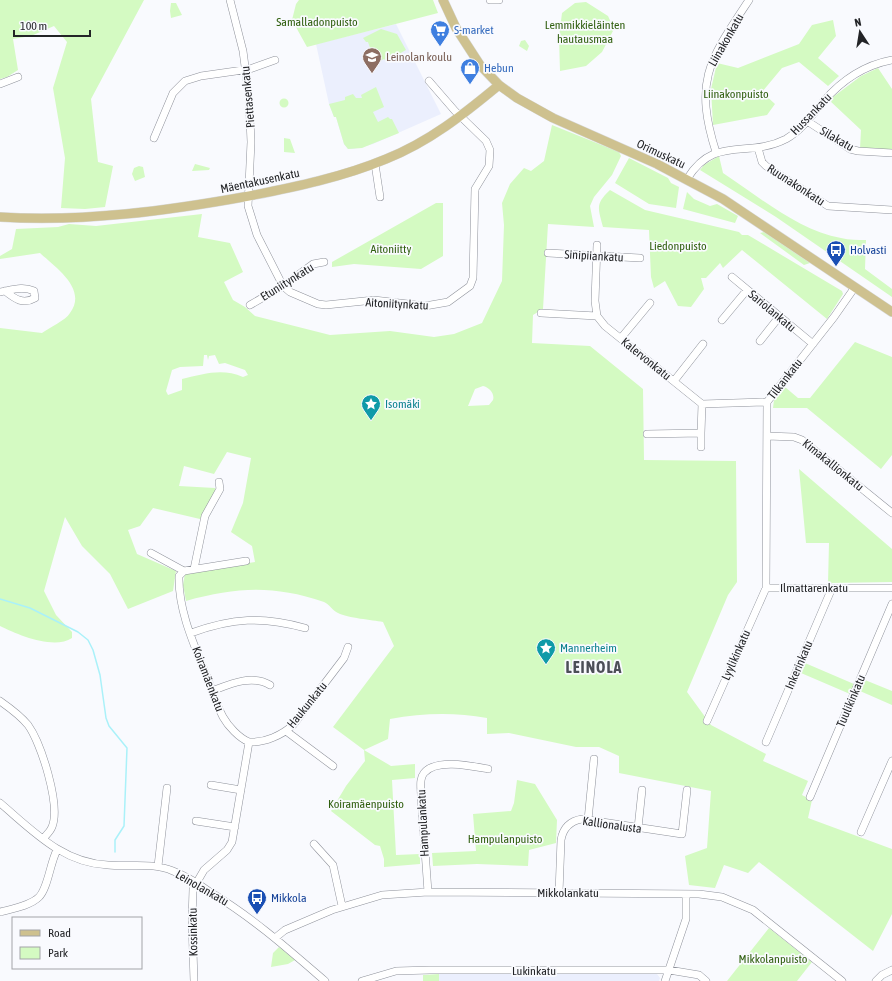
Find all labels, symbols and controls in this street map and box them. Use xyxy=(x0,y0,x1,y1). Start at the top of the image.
street label: Liinakonkatu xyxy=(705,11,747,69)
scale bar xyxy=(14,12,90,38)
north arrow xyxy=(840,12,880,52)
park label: Samalladonpuisto xyxy=(276,15,358,29)
text: N xyxy=(853,16,862,29)
park label: Lemmikkieläinten hautausmaa xyxy=(545,18,625,46)
text: 100 m xyxy=(20,19,47,33)
supermarket icon: S-market xyxy=(429,19,451,47)
place label: S-market xyxy=(454,23,494,37)
school or university icon: Leinolan koulu xyxy=(361,46,383,74)
place label: Leinolan koulu xyxy=(386,50,452,64)
shop icon: Hebun xyxy=(459,57,481,85)
place label: Hebun xyxy=(484,61,514,75)
street label: Piettasenkatu xyxy=(238,65,258,128)
park label: Liinakonpuisto xyxy=(703,87,769,101)
street label: Hussankatu xyxy=(788,90,834,138)
street label: Silakatu xyxy=(818,124,857,154)
street label: Orimuskatu xyxy=(634,137,688,171)
street label: Ruunakonkatu xyxy=(765,161,827,209)
street label: Mäentakusenkatu xyxy=(219,166,301,196)
park label: Liedonpuisto xyxy=(649,239,707,253)
bus stop icon: Holvasti xyxy=(825,239,847,267)
park label: Aitoniitty xyxy=(371,242,411,256)
place label: Holvasti xyxy=(850,243,887,257)
street label: Sinipiiankatu xyxy=(564,247,624,265)
street label: Etuniitynkatu xyxy=(258,260,316,304)
street label: Sariolankatu xyxy=(746,287,799,335)
street label: Aitoniitynkatu xyxy=(365,295,429,313)
street label: Kalervonkatu xyxy=(618,335,674,383)
street label: Tilkankatu xyxy=(765,356,805,402)
place icon: Isomäki xyxy=(360,393,382,421)
place label: Isomäki xyxy=(385,397,420,411)
street label: Kimakallionkatu xyxy=(800,436,866,494)
street label: Ilmattarenkatu xyxy=(780,581,848,595)
street label: Lyylikinkatu xyxy=(719,627,753,682)
place icon: Mannerheim xyxy=(535,637,557,665)
street label: Inkerinkatu xyxy=(782,638,816,691)
place label: Mannerheim xyxy=(560,641,617,655)
street label: Koiramäenkatu xyxy=(189,645,227,714)
district label: LEINOLA xyxy=(566,658,622,676)
street label: Tuulikinkatu xyxy=(834,672,868,729)
street label: Haukunkatu xyxy=(284,679,330,731)
street label: Hampulankatu xyxy=(414,789,432,857)
park label: Koiramäenpuisto xyxy=(328,797,404,811)
street label: Kallionalusta xyxy=(581,814,643,836)
park label: Hampulanpuisto xyxy=(468,832,543,846)
street label: Leinolankatu xyxy=(173,867,231,909)
street label: Mikkolankatu xyxy=(537,886,599,900)
bus stop icon: Mikkola xyxy=(246,887,268,915)
place label: Mikkola xyxy=(271,891,307,905)
street label: Kossinkatu xyxy=(186,907,200,956)
legend xyxy=(12,917,142,969)
text: Road xyxy=(48,926,71,940)
text: Park xyxy=(48,946,69,960)
park label: Mikkolanpuisto xyxy=(739,952,808,966)
street label: Lukinkatu xyxy=(512,964,556,978)

